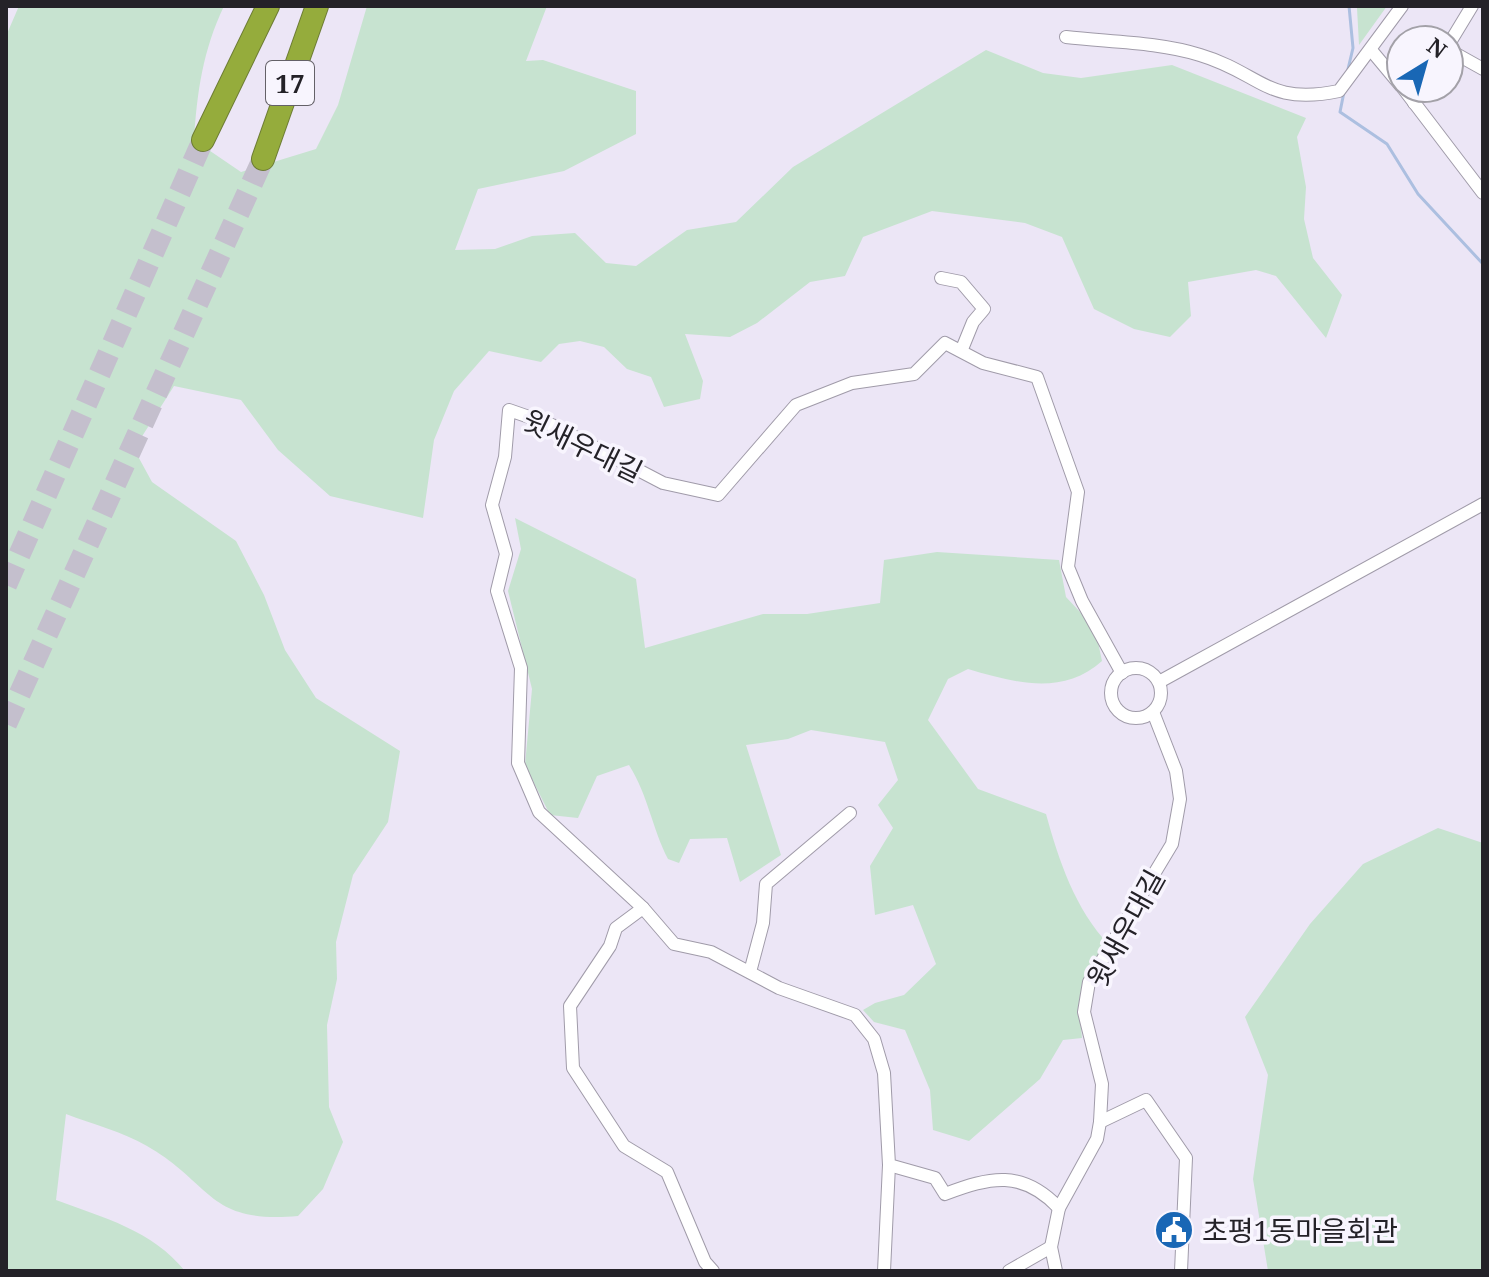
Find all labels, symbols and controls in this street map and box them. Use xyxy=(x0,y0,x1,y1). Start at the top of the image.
north arrow xyxy=(1385,24,1465,104)
text: N xyxy=(1422,30,1454,64)
road number: 17 xyxy=(266,61,314,105)
street label: 윗새우대길 xyxy=(517,400,649,490)
street label: 윗새우대길 xyxy=(1077,862,1173,994)
public building icon: 초평1동마을회관 xyxy=(1153,1209,1195,1251)
place label: 초평1동마을회관 xyxy=(1202,1211,1398,1249)

